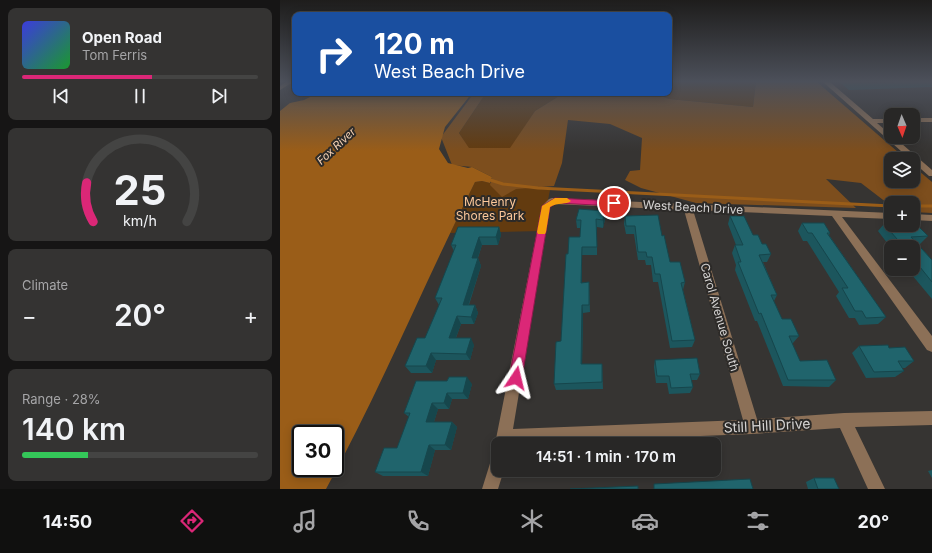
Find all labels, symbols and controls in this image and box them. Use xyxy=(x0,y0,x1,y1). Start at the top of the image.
text: 120 m xyxy=(374,27,455,61)
text: Open Road xyxy=(82,28,162,47)
icon: right xyxy=(308,28,360,80)
text: Tom Ferris xyxy=(82,47,147,63)
text: West Beach Drive xyxy=(374,61,525,82)
icon: previous xyxy=(50,85,72,107)
icon: pause xyxy=(129,85,151,107)
icon: next xyxy=(208,85,230,107)
north arrow xyxy=(884,108,920,144)
map controls xyxy=(884,108,920,276)
water label: Fox River xyxy=(314,124,359,167)
button: layers xyxy=(884,152,920,188)
text: 25 xyxy=(114,165,166,215)
pin xyxy=(597,186,631,220)
icon: arrive xyxy=(603,192,625,214)
park label: McHenry Shores Park xyxy=(456,194,525,223)
button: + xyxy=(884,196,920,232)
street label: West Beach Drive xyxy=(642,197,744,217)
text: km/h xyxy=(123,212,157,229)
button: − xyxy=(884,240,920,276)
street label: Carol Avenue South xyxy=(697,261,743,373)
text: Climate xyxy=(22,277,68,293)
text: 20° xyxy=(114,297,166,333)
text: − xyxy=(22,303,37,329)
text: + xyxy=(243,303,258,329)
position arrow xyxy=(495,357,537,399)
text: Range · 28% xyxy=(22,391,101,407)
text: 140 km xyxy=(22,411,126,447)
street label: Still Hill Drive xyxy=(723,414,811,436)
speed limit sign: 30 xyxy=(292,425,344,477)
text: 14:51 · 1 min · 170 m xyxy=(536,447,676,466)
icon: directions xyxy=(178,507,206,535)
icon: music xyxy=(291,507,319,535)
icon: phone xyxy=(404,507,432,535)
icon: climate xyxy=(518,507,546,535)
icon: car xyxy=(631,507,659,535)
icon: filters xyxy=(744,507,772,535)
text: 14:50 xyxy=(43,511,92,532)
text: 20° xyxy=(858,511,889,532)

